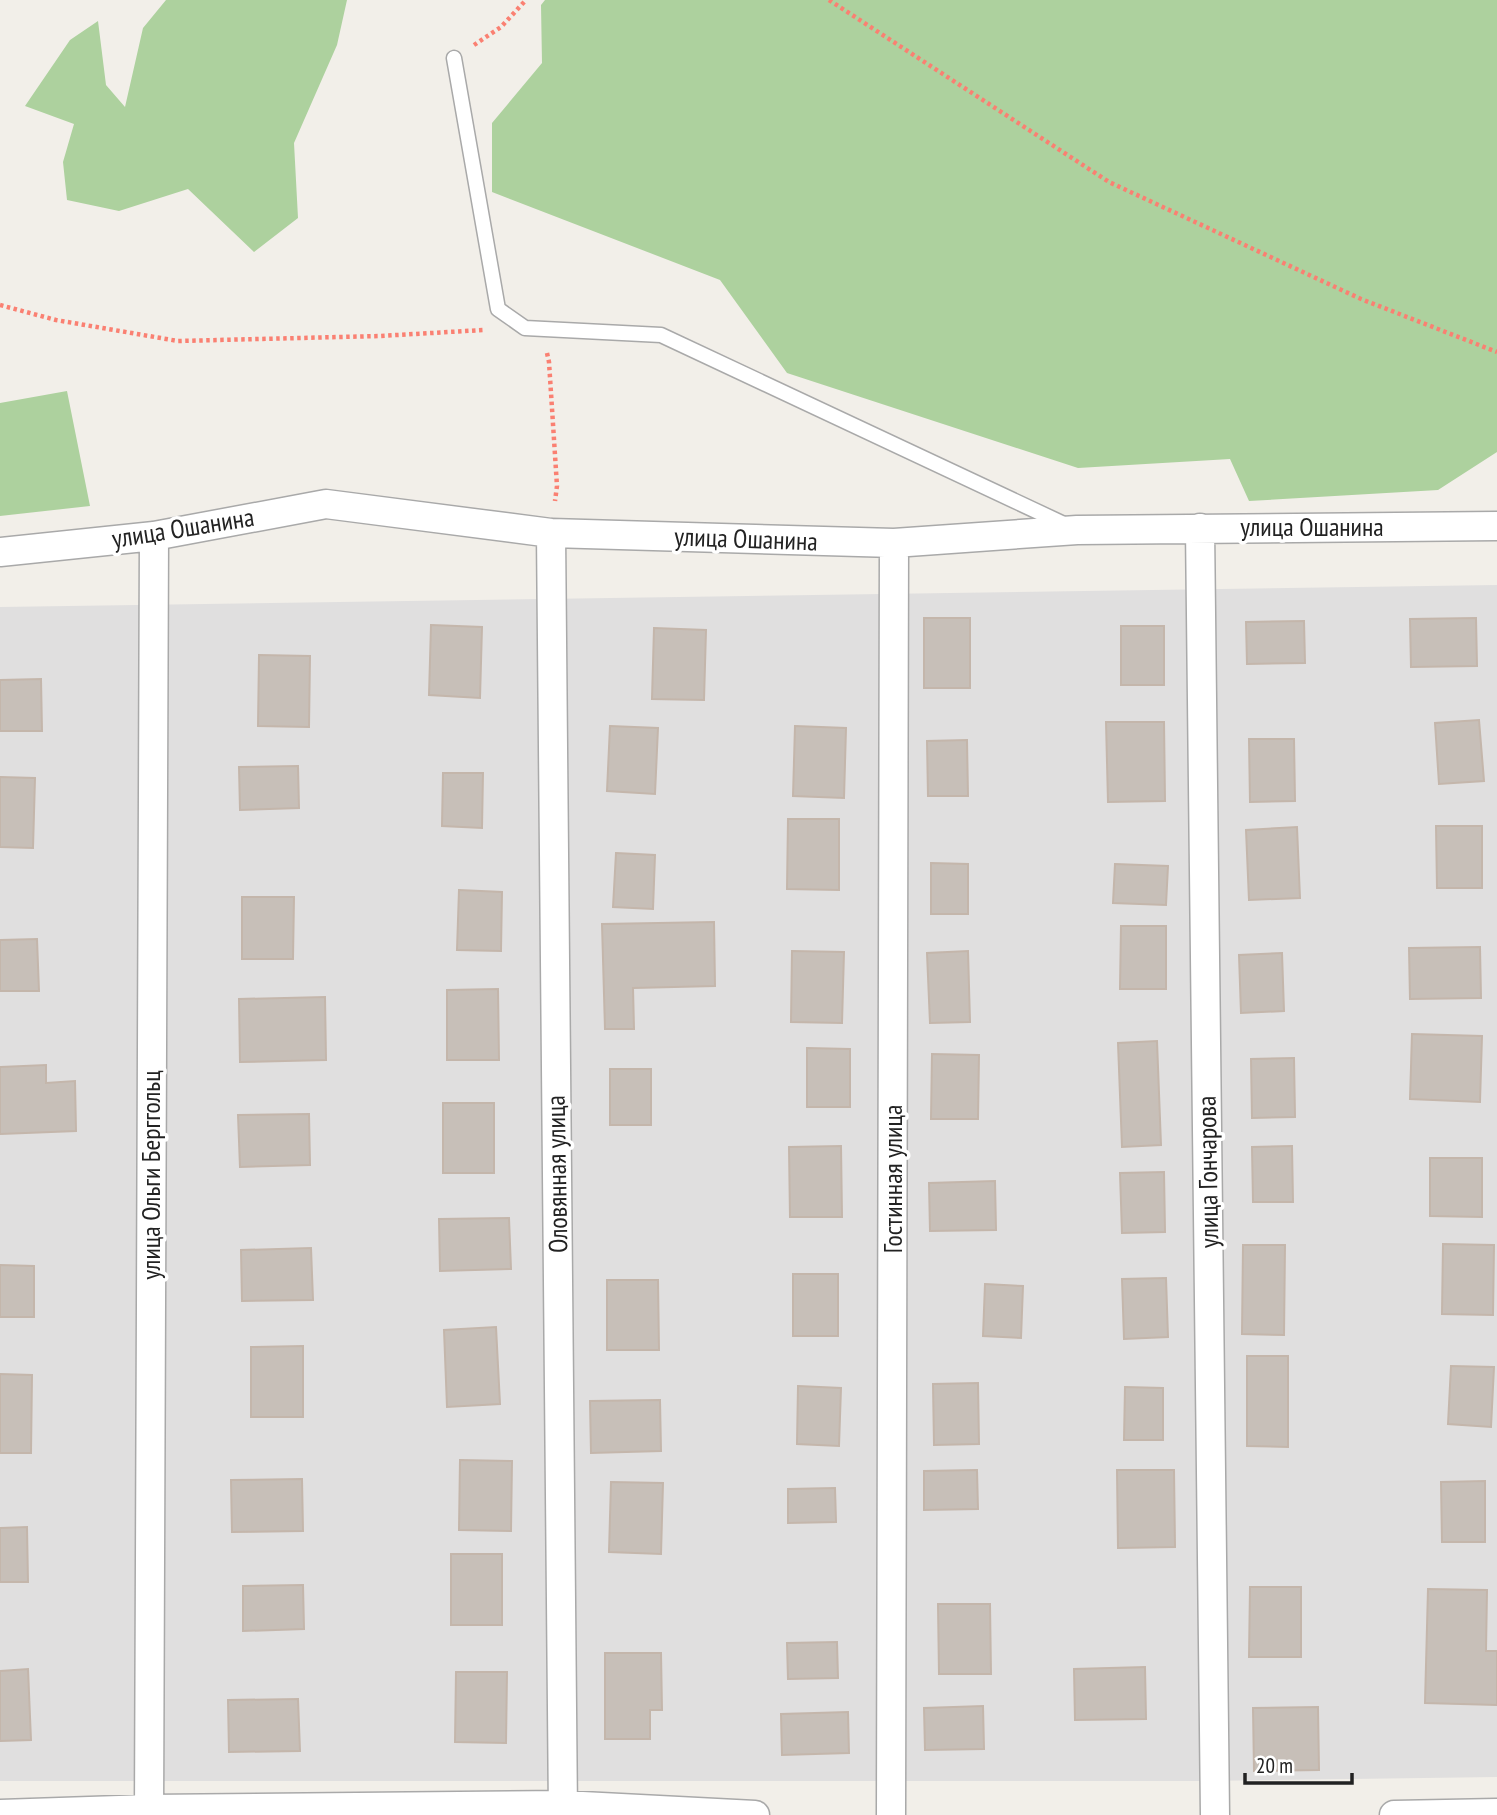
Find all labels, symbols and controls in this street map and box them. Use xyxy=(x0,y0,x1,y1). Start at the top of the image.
street label: улица Ошанина xyxy=(110,500,256,555)
street label: улица Ошанина xyxy=(1240,510,1384,543)
street label: улица Ошанина xyxy=(674,520,818,557)
street label: улица Ольги Берггольц xyxy=(134,1070,167,1280)
street label: Оловянная улица xyxy=(539,1095,574,1253)
street label: улица Гончарова xyxy=(1190,1096,1225,1248)
street label: Гостинная улица xyxy=(876,1105,909,1253)
scale bar xyxy=(1245,1742,1352,1786)
text: 20 m xyxy=(1256,1752,1293,1779)

